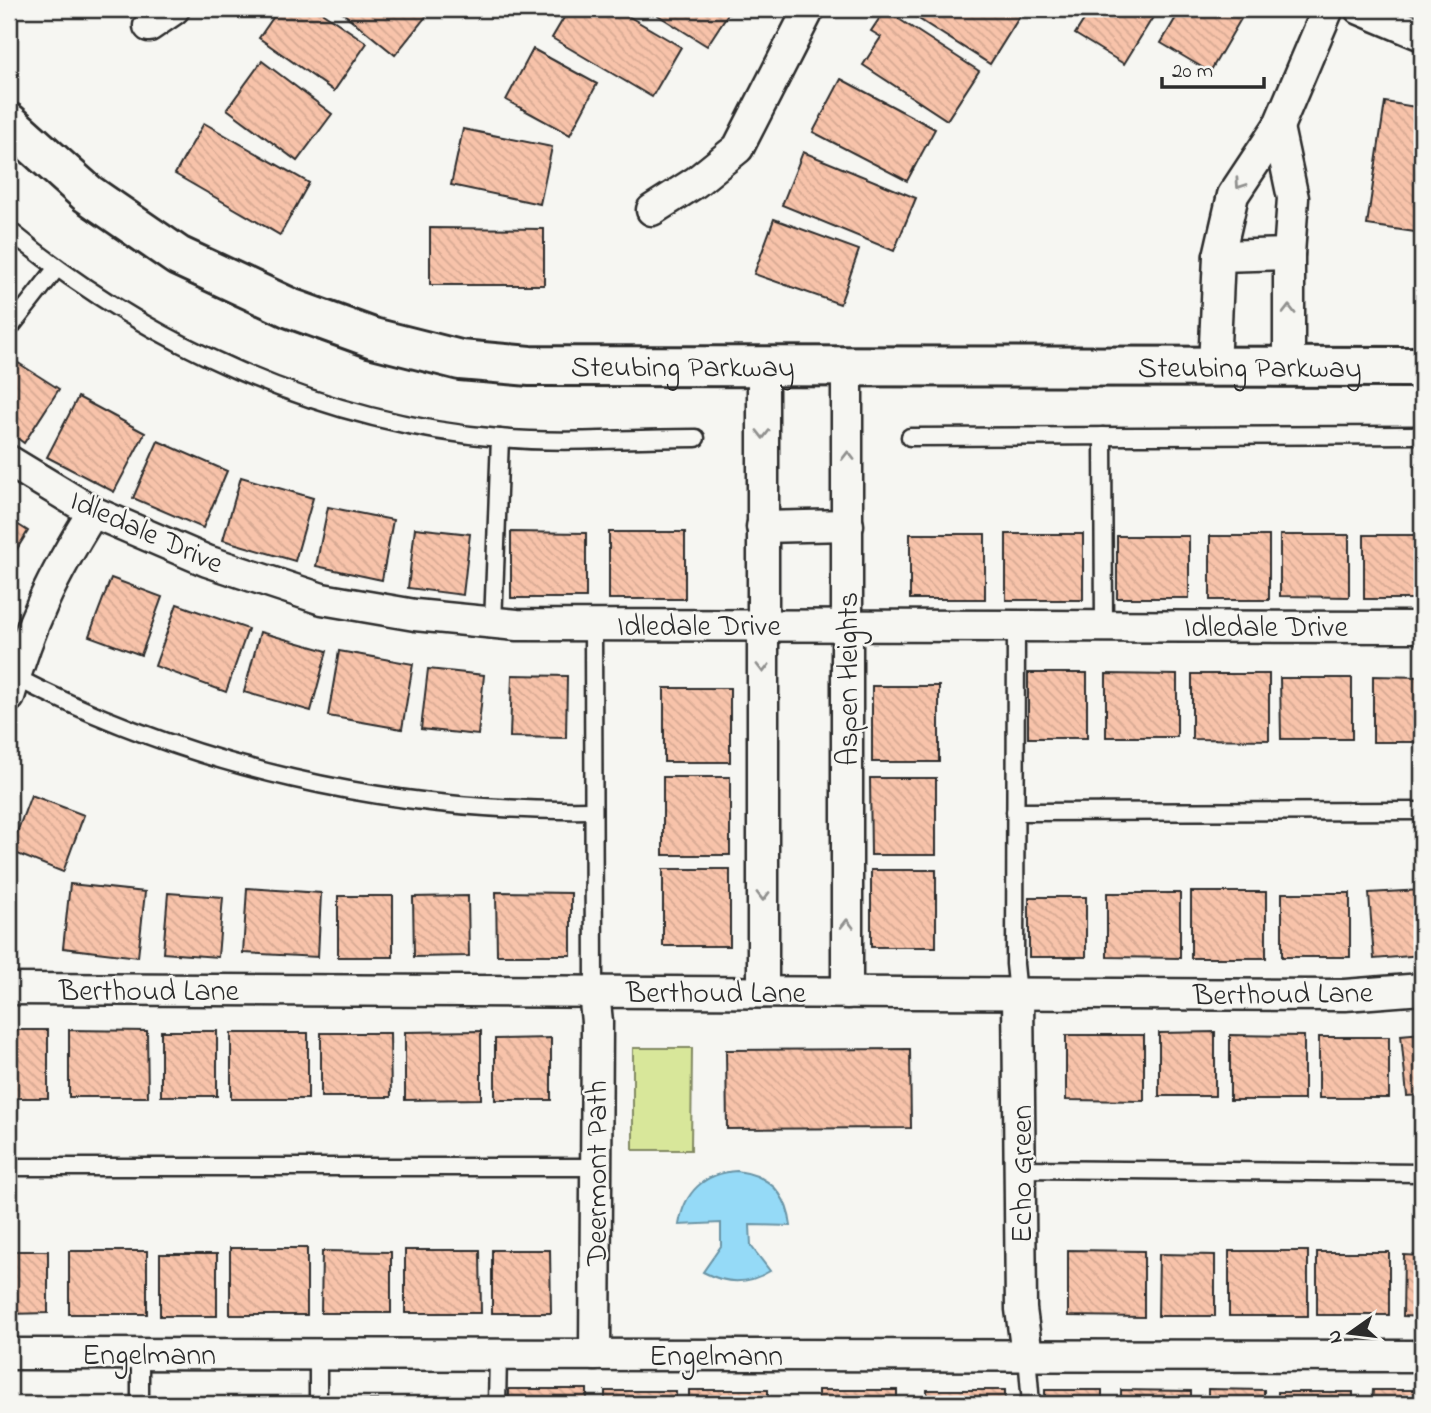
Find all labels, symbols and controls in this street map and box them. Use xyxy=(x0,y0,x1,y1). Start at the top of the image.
scale bar xyxy=(1162,46,1263,90)
text: 20 m xyxy=(1172,57,1213,87)
one-way arrow xyxy=(1235,176,1248,189)
one-way arrow xyxy=(1281,304,1297,314)
street label: Steubing Parkway xyxy=(571,347,795,391)
street label: Steubing Parkway xyxy=(1138,348,1362,392)
one-way arrow xyxy=(755,430,771,440)
one-way arrow xyxy=(840,451,856,461)
street label: Idledale Drive xyxy=(62,480,230,587)
street label: Aspen Heights xyxy=(828,592,872,766)
street label: Idledale Drive xyxy=(617,606,782,650)
street label: Idledale Drive xyxy=(1184,607,1349,651)
one-way arrow xyxy=(755,664,771,674)
one-way arrow xyxy=(755,891,771,902)
one-way arrow xyxy=(839,919,855,929)
street label: Berthoud Lane xyxy=(58,971,239,1015)
street label: Berthoud Lane xyxy=(1192,972,1374,1020)
street label: Berthoud Lane xyxy=(625,973,806,1017)
street label: Deermont Path xyxy=(577,1080,621,1267)
street label: Echo Green xyxy=(1002,1105,1046,1243)
north arrow xyxy=(1316,1298,1386,1368)
text: N xyxy=(1321,1327,1351,1346)
street label: Engelmann xyxy=(82,1335,216,1379)
street label: Engelmann xyxy=(649,1336,783,1380)

